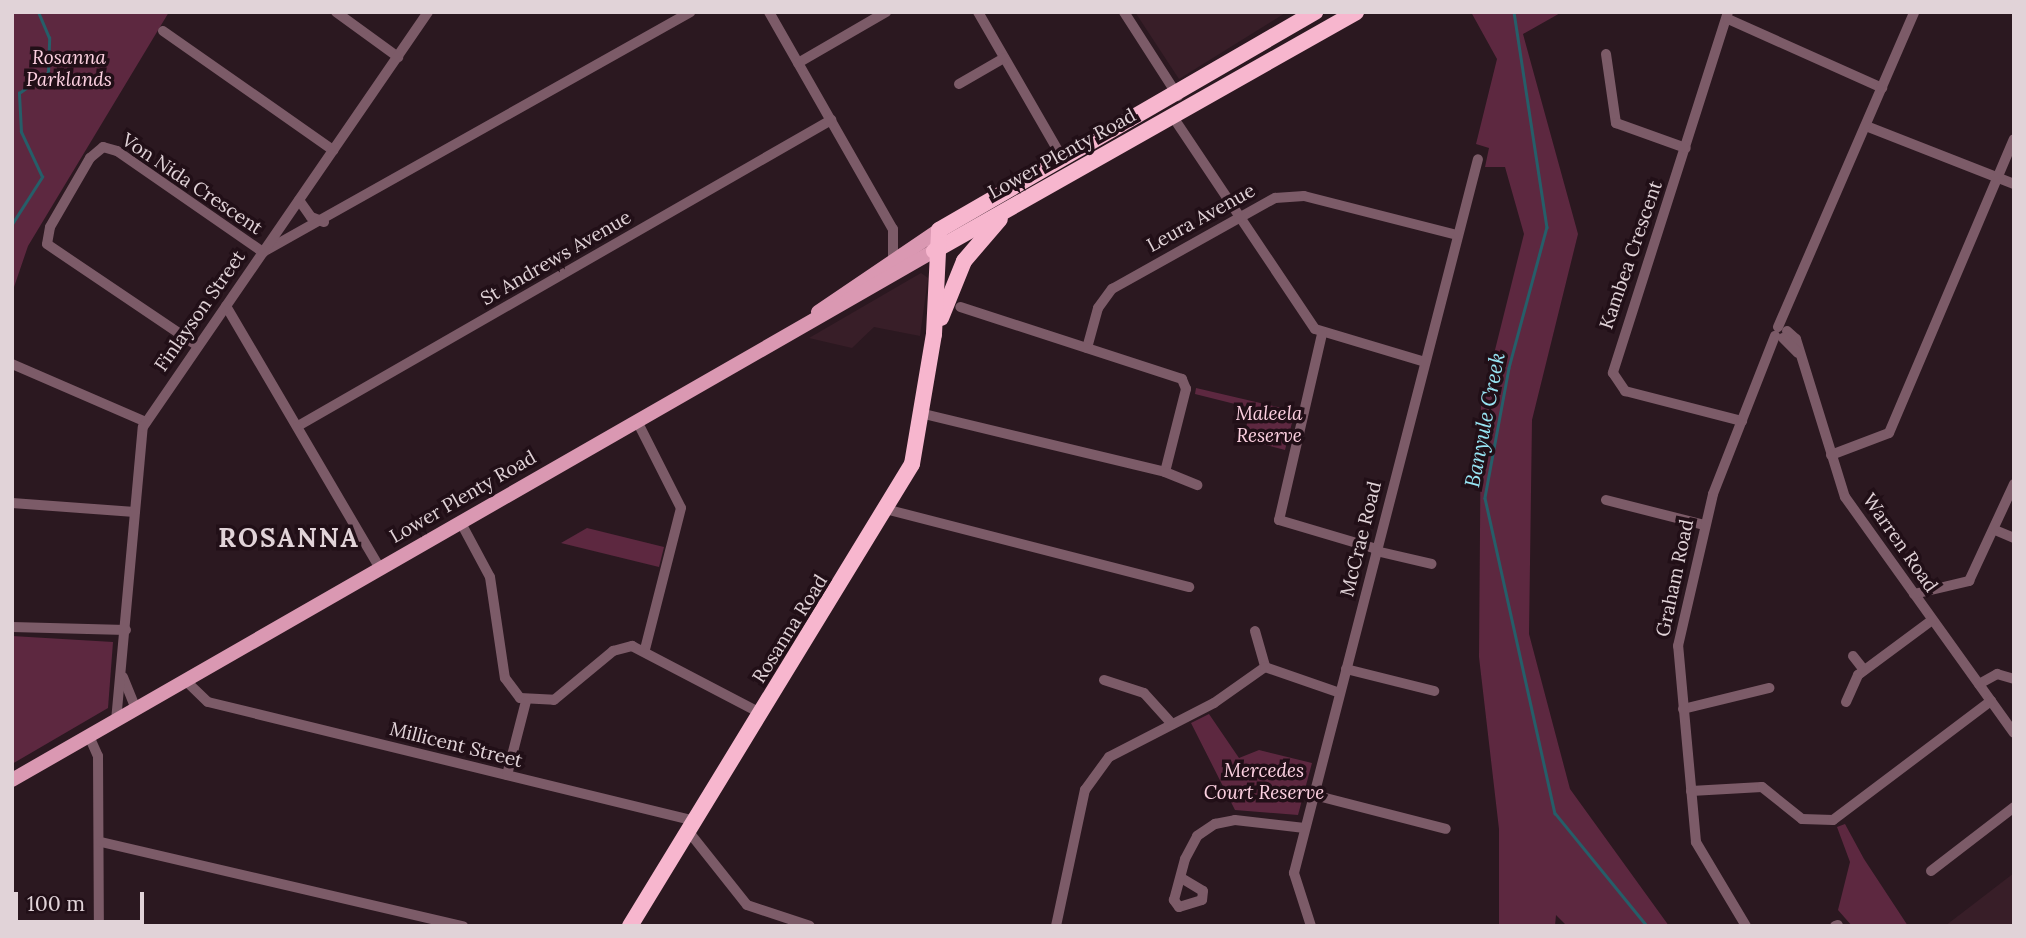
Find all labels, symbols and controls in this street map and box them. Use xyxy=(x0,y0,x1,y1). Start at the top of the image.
park label: Rosanna Parklands xyxy=(26,47,112,91)
street label: Lower Plenty Road xyxy=(984,104,1140,204)
street label: Von Nida Crescent xyxy=(117,128,267,240)
street label: Kambea Crescent xyxy=(1595,178,1667,332)
street label: Leura Avenue xyxy=(1143,179,1259,257)
street label: St Andrews Avenue xyxy=(477,206,635,310)
street label: Finlayson Street xyxy=(150,246,250,376)
water label: Banyule Creek xyxy=(1460,350,1510,490)
park label: Maleela Reserve xyxy=(1236,403,1302,447)
street label: Lower Plenty Road xyxy=(386,446,540,548)
street label: McCrae Road xyxy=(1336,479,1386,599)
street label: Warren Road xyxy=(1858,489,1942,597)
street label: Graham Road xyxy=(1651,517,1699,639)
district label: ROSANNA xyxy=(219,522,359,554)
street label: Rosanna Road xyxy=(748,571,832,687)
street label: Millicent Street xyxy=(387,717,525,773)
park label: Mercedes Court Reserve xyxy=(1204,760,1324,804)
scale bar xyxy=(18,878,147,922)
text: 100 m xyxy=(27,890,85,917)

